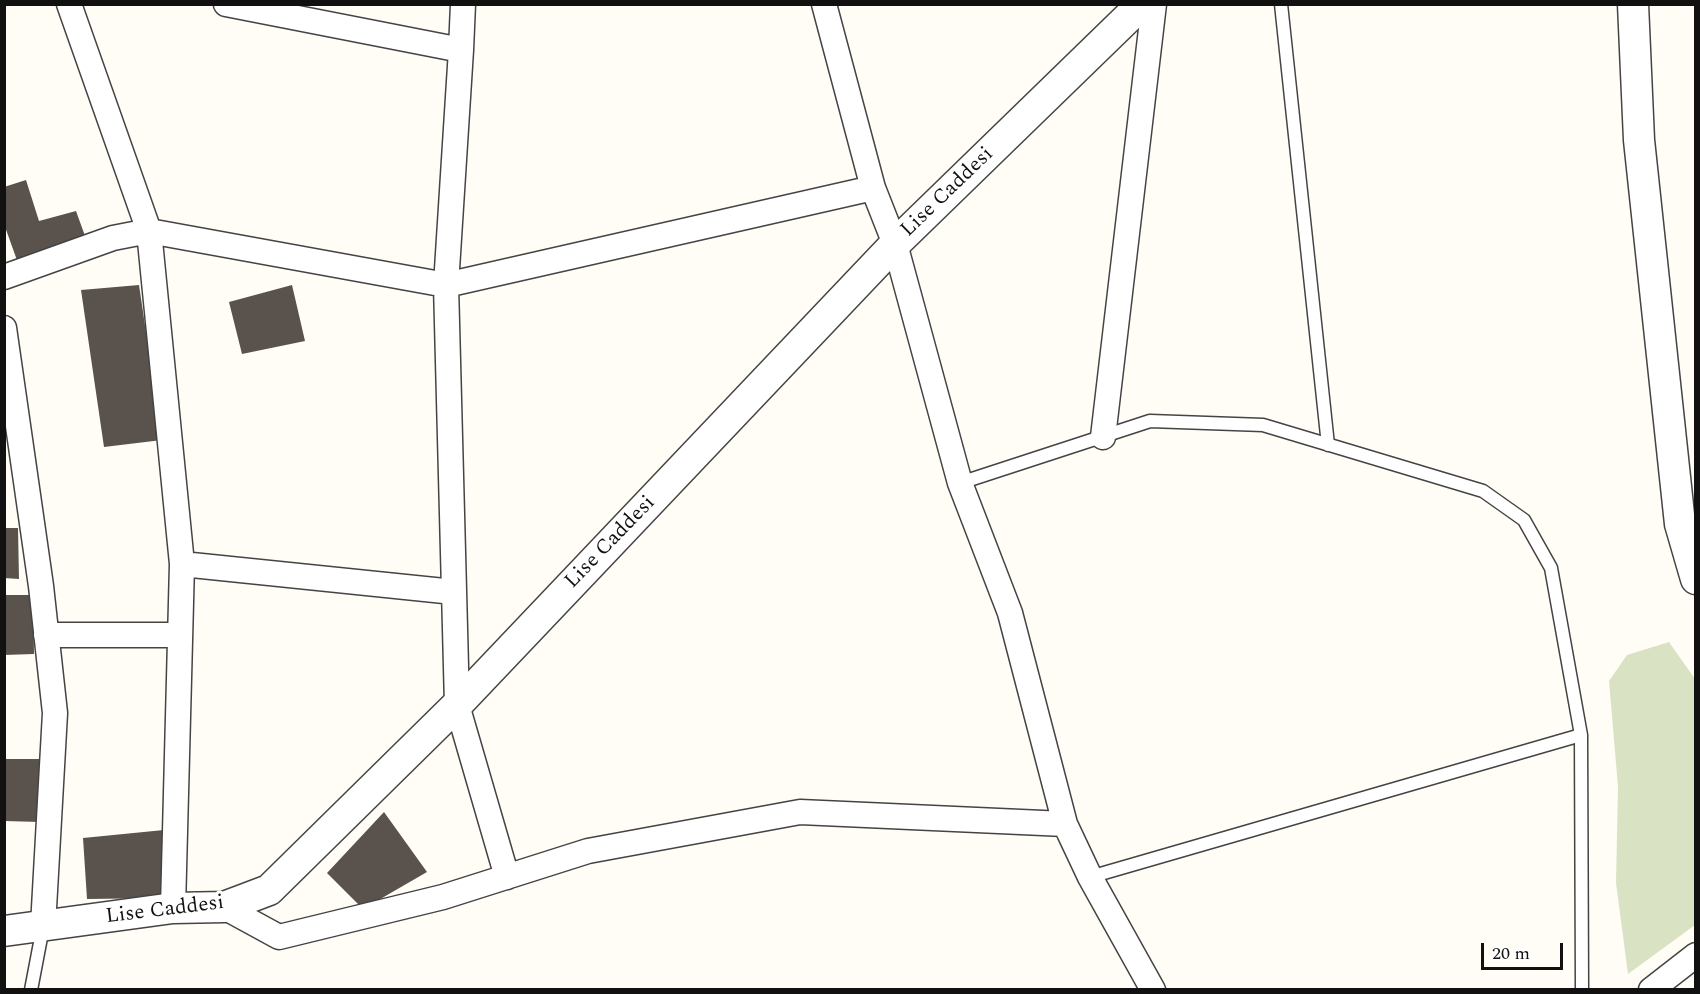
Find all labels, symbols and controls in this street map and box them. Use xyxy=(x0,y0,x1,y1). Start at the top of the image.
street label: Lise Caddesi xyxy=(896,143,1000,243)
street label: Lise Caddesi xyxy=(561,491,661,595)
street label: Lise Caddesi xyxy=(104,891,226,931)
scale bar xyxy=(1484,931,1566,969)
text: 20 m xyxy=(1492,940,1530,967)

